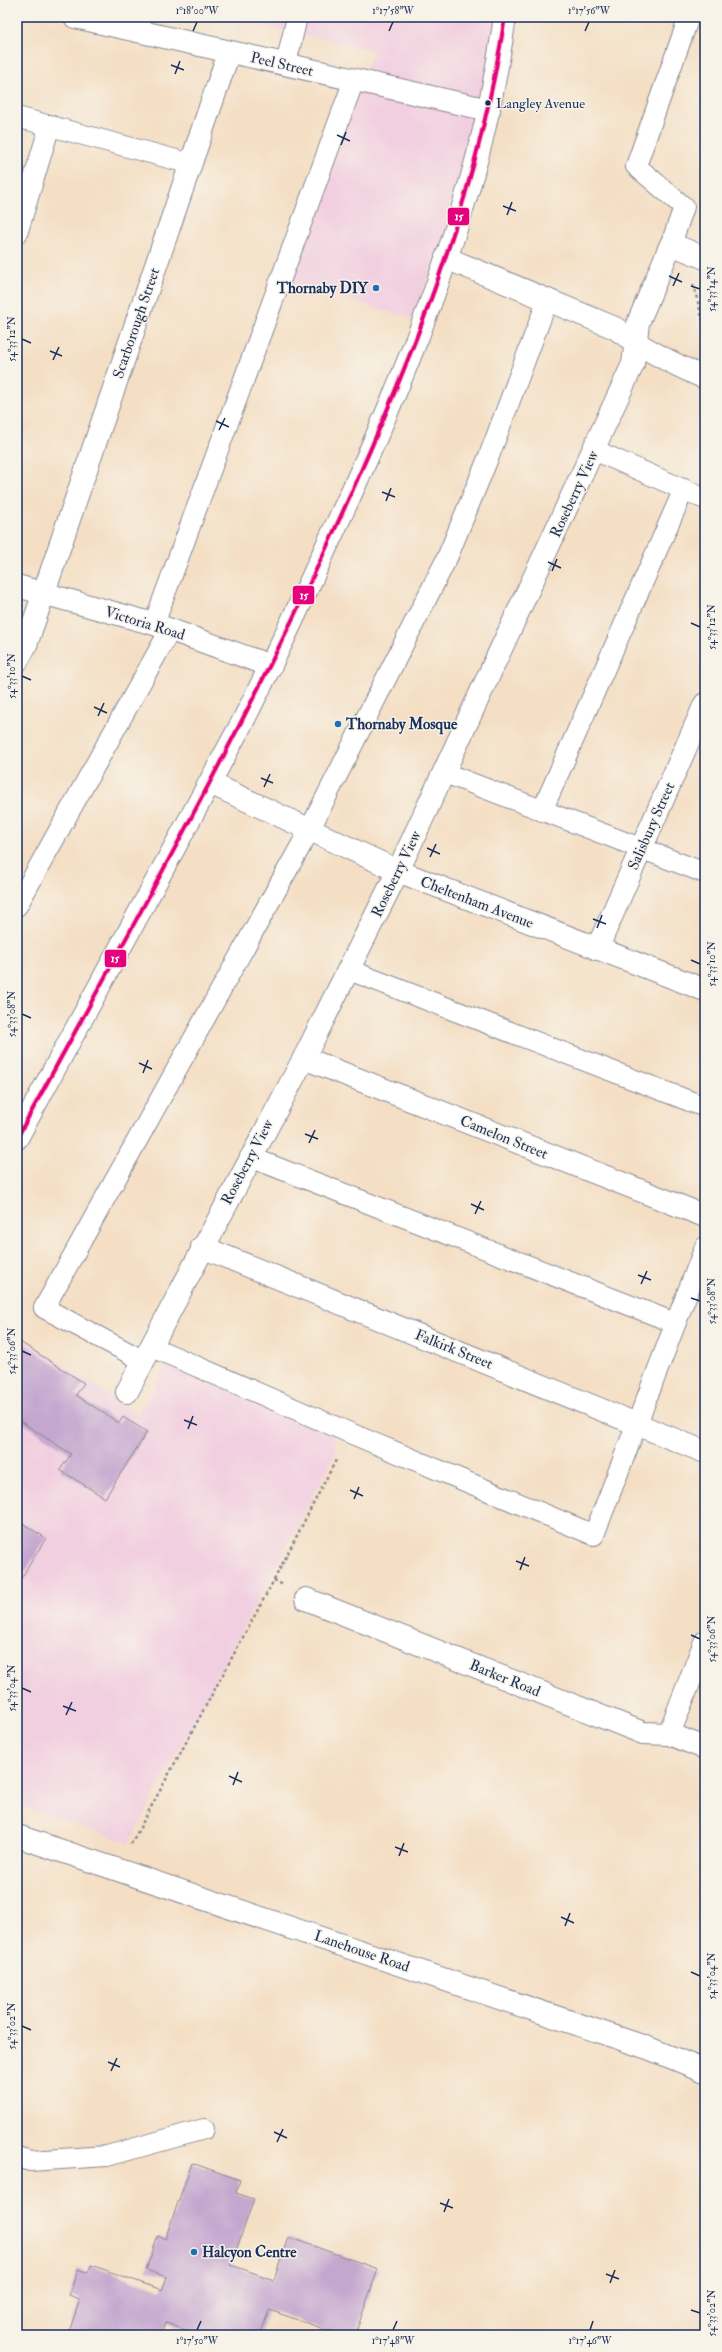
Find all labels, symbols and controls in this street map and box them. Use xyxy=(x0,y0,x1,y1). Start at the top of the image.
text: 1°18'00"W xyxy=(176,5,219,17)
text: 1°17'58"W xyxy=(372,5,415,17)
text: 1°17'56"W xyxy=(568,5,611,17)
street label: Peel Street xyxy=(249,48,315,81)
place label: Langley Avenue xyxy=(496,95,585,113)
marker: Langley Avenue xyxy=(483,98,493,108)
line badge: 15 xyxy=(447,207,470,226)
text: 15 xyxy=(455,210,464,223)
street label: Scarborough Street xyxy=(109,265,164,381)
text: 54°33'14"N xyxy=(706,266,718,312)
place label: Thornaby DIY xyxy=(276,279,369,299)
marker: Thornaby DIY xyxy=(371,283,381,293)
text: 54°33'12"N xyxy=(6,316,18,362)
street label: Roseberry View xyxy=(546,447,603,541)
line badge: 15 xyxy=(292,585,315,605)
text: 15 xyxy=(300,589,309,602)
street label: Victoria Road xyxy=(102,602,188,645)
text: 54°33'12"N xyxy=(706,604,718,650)
text: 54°33'10"N xyxy=(6,653,18,699)
place label: Thornaby Mosque xyxy=(345,715,458,735)
marker: Thornaby Mosque xyxy=(333,719,343,729)
street label: Salisbury Street xyxy=(624,779,679,873)
street label: Roseberry View xyxy=(367,827,426,921)
street label: Cheltenham Avenue xyxy=(417,872,536,933)
text: 54°33'10"N xyxy=(706,941,718,987)
line badge: 15 xyxy=(104,949,127,968)
text: 15 xyxy=(111,952,120,965)
text: 54°33'08"N xyxy=(6,991,18,1037)
street label: Camelon Street xyxy=(457,1111,551,1164)
street label: Roseberry View xyxy=(217,1116,278,1208)
text: 54°33'08"N xyxy=(706,1278,718,1324)
street label: Falkirk Street xyxy=(412,1325,496,1374)
text: 54°33'06"N xyxy=(6,1328,18,1374)
text: 54°33'06"N xyxy=(706,1616,718,1662)
street label: Barker Road xyxy=(467,1656,544,1702)
text: 54°33'04"N xyxy=(6,1664,18,1712)
street label: Lanehouse Road xyxy=(312,1926,413,1977)
text: 54°33'04"N xyxy=(706,1952,718,2000)
text: 54°33'02"N xyxy=(6,2003,18,2049)
place label: Halcyon Centre xyxy=(202,2243,297,2263)
marker: Halcyon Centre xyxy=(189,2247,199,2257)
text: 54°33'02"N xyxy=(706,2290,718,2336)
text: 1°17'50"W xyxy=(176,2335,219,2347)
text: 1°17'48"W xyxy=(372,2335,415,2347)
text: 1°17'46"W xyxy=(569,2335,612,2347)

